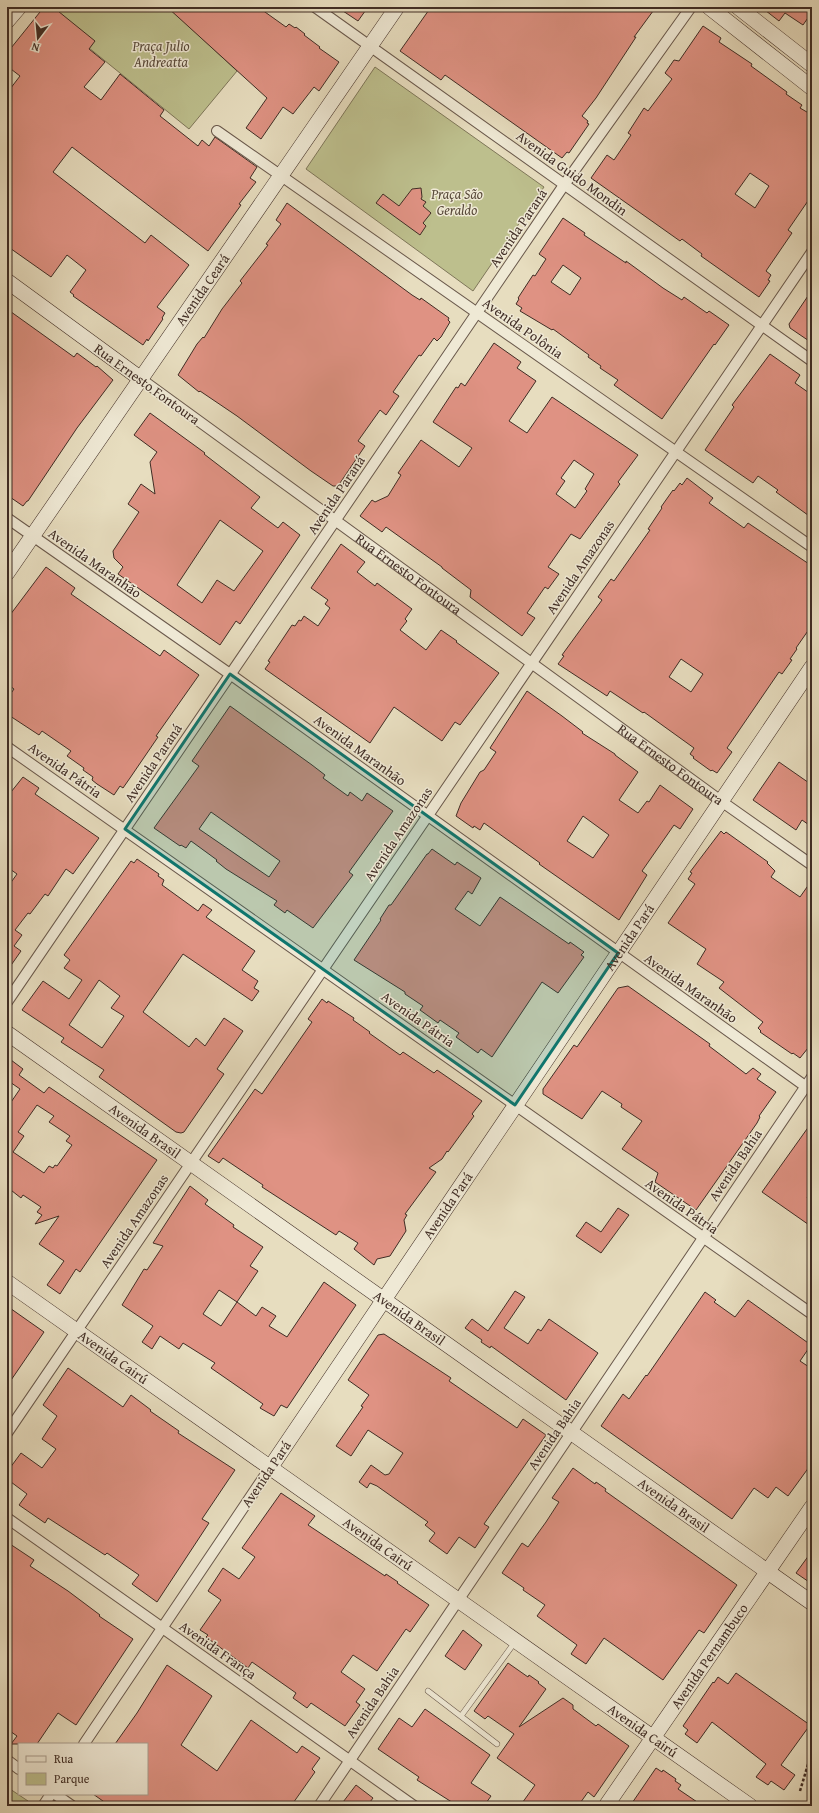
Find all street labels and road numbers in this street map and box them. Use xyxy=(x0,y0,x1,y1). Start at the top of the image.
street label: Avenida Guido Mondin xyxy=(512,126,632,220)
street label: Avenida Paraná xyxy=(484,184,552,271)
street label: Avenida Ceará xyxy=(170,249,234,330)
street label: Avenida Polônia xyxy=(479,293,568,363)
street label: Rua Ernesto Fontoura xyxy=(90,339,204,430)
street label: Avenida Paraná xyxy=(302,451,370,538)
street label: Avenida Amazonas xyxy=(541,516,619,618)
street label: Avenida Maranhão xyxy=(44,523,146,603)
street label: Rua Ernesto Fontoura xyxy=(352,528,466,619)
street label: Avenida Maranhão xyxy=(310,710,410,790)
street label: Avenida Paraná xyxy=(119,719,187,806)
street label: Rua Ernesto Fontoura xyxy=(614,719,728,810)
street label: Avenida Pátria xyxy=(24,737,106,803)
street label: Avenida Amazonas xyxy=(359,783,437,885)
street label: Avenida Pará xyxy=(599,899,659,974)
street label: Avenida Maranhão xyxy=(640,948,742,1028)
street label: Avenida Pátria xyxy=(377,986,459,1052)
street label: Avenida Brasil xyxy=(105,1098,185,1163)
street label: Avenida Bahia xyxy=(704,1125,767,1205)
street label: Avenida Pará xyxy=(418,1168,478,1243)
street label: Avenida Amazonas xyxy=(95,1170,173,1272)
street label: Avenida Pátria xyxy=(641,1173,723,1239)
street label: Avenida Brasil xyxy=(369,1286,449,1350)
street label: Avenida Cairú xyxy=(74,1325,153,1389)
street label: Avenida Bahia xyxy=(523,1394,586,1474)
street label: Avenida Pará xyxy=(236,1436,296,1511)
street label: Avenida Brasil xyxy=(634,1473,714,1538)
street label: Avenida Cairú xyxy=(339,1512,417,1576)
street label: Avenida Pernambuco xyxy=(666,1599,753,1713)
street label: Avenida França xyxy=(176,1616,261,1684)
street label: Avenida Bahia xyxy=(341,1662,404,1742)
street label: Avenida Cairú xyxy=(604,1699,682,1762)

